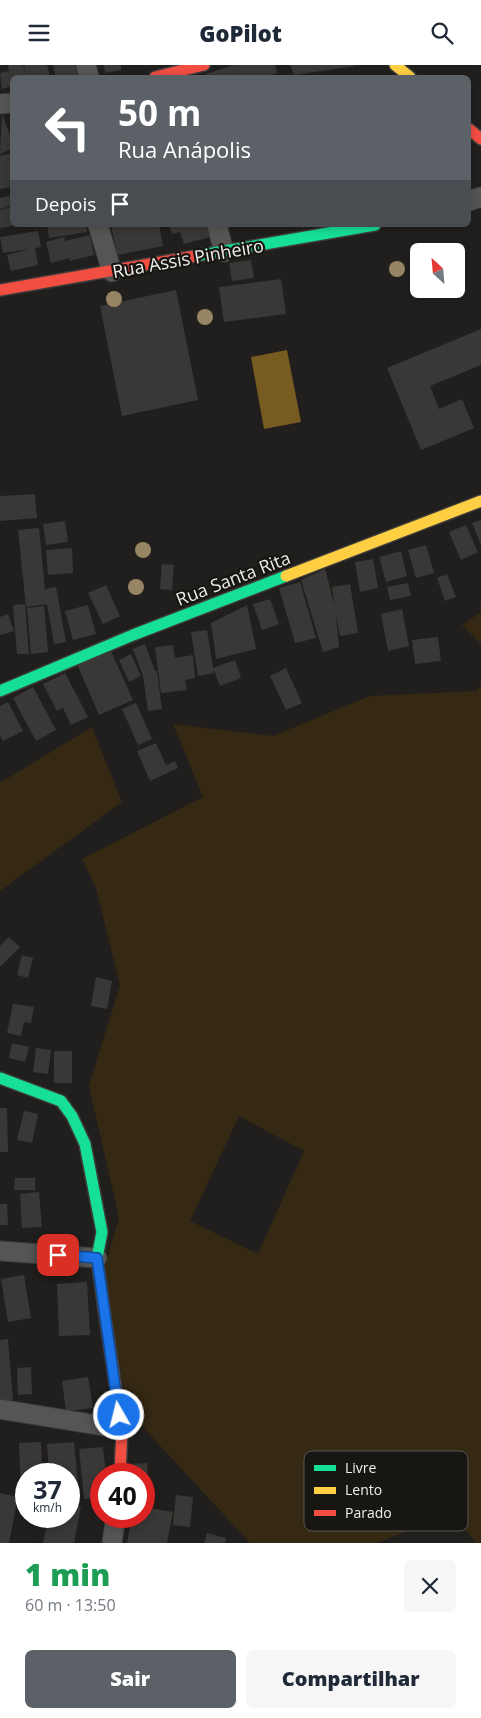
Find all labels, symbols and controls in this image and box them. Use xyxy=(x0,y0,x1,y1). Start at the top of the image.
text: GoPilot xyxy=(199,18,282,48)
icon: menu xyxy=(25,19,53,47)
icon: search xyxy=(428,19,456,47)
text: 50 m xyxy=(118,89,201,136)
icon: left xyxy=(35,95,100,160)
text: Rua Anápolis xyxy=(118,134,251,164)
icon: arrive xyxy=(106,190,134,218)
text: Depois xyxy=(35,191,96,217)
street label: Rua Assis Pinheiro xyxy=(110,233,266,283)
north arrow xyxy=(410,243,465,297)
map controls xyxy=(410,243,465,298)
street label: Rua Santa Rita xyxy=(172,545,294,611)
pin xyxy=(37,1234,79,1276)
icon: arrive xyxy=(44,1241,72,1269)
position arrow xyxy=(92,1388,144,1440)
legend xyxy=(304,1451,468,1531)
text: Livre xyxy=(345,1458,377,1477)
speed limit sign: 40 xyxy=(90,1463,155,1528)
text: 37 xyxy=(33,1472,62,1506)
text: Lento xyxy=(345,1480,382,1499)
text: km/h xyxy=(33,1499,62,1516)
text: Parado xyxy=(345,1503,392,1522)
text: 1 min xyxy=(25,1554,110,1595)
button: close xyxy=(404,1560,456,1612)
text: 60 m · 13:50 xyxy=(25,1594,116,1616)
button: Sair xyxy=(25,1650,236,1708)
button: Compartilhar xyxy=(246,1650,456,1708)

